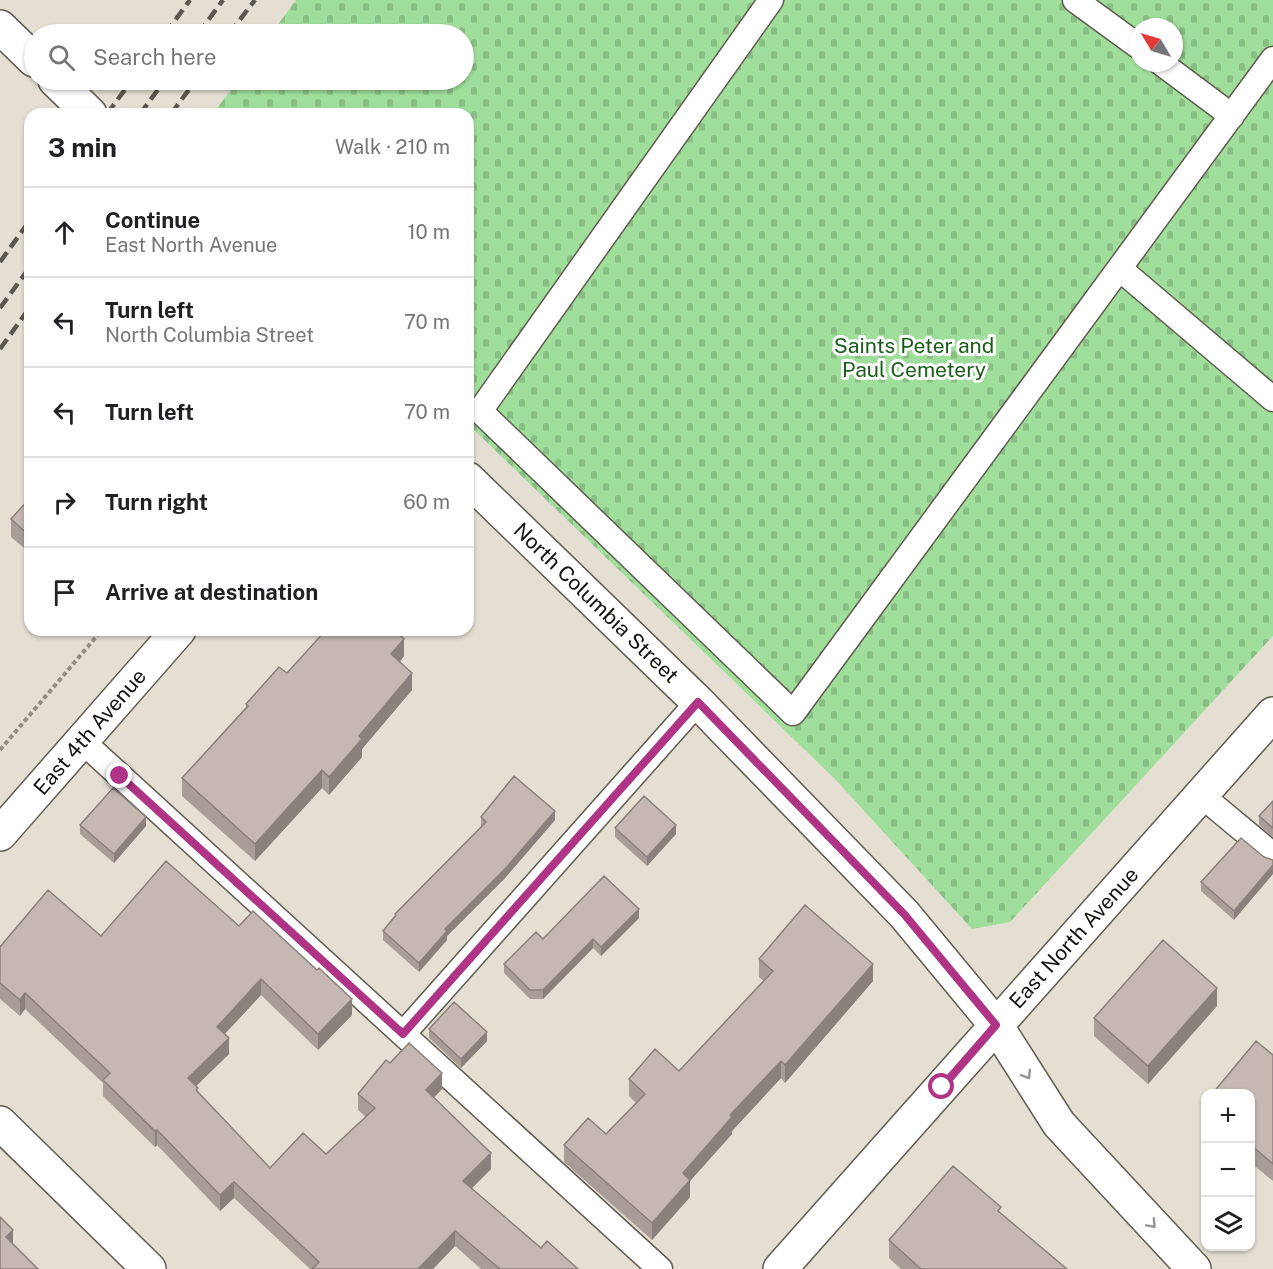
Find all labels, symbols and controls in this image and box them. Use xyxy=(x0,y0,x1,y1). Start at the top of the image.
north arrow xyxy=(1129,18,1183,72)
search box xyxy=(24,24,474,90)
icon: search xyxy=(45,41,78,74)
text: Search here xyxy=(93,44,217,70)
text: 3 min xyxy=(48,132,117,163)
text: Walk · 210 m xyxy=(335,135,450,159)
text: Continue xyxy=(105,207,200,233)
icon: ahead xyxy=(48,216,81,249)
text: 10 m xyxy=(407,220,450,244)
text: East North Avenue xyxy=(105,233,277,257)
text: Turn left xyxy=(105,297,194,323)
icon: left xyxy=(48,306,81,339)
text: 70 m xyxy=(404,310,450,334)
text: North Columbia Street xyxy=(105,323,314,347)
park label: Saints Peter and Paul Cemetery xyxy=(834,333,994,382)
icon: left xyxy=(48,396,81,429)
text: Turn left xyxy=(105,399,194,425)
text: 70 m xyxy=(404,400,450,424)
icon: right xyxy=(48,486,81,519)
text: Turn right xyxy=(105,489,208,515)
text: 60 m xyxy=(403,490,450,514)
street label: North Columbia Street xyxy=(509,517,684,688)
icon: arrive xyxy=(48,576,81,609)
text: Arrive at destination xyxy=(105,579,318,605)
street label: East 4th Avenue xyxy=(28,664,151,800)
route end xyxy=(106,762,132,788)
street label: East North Avenue xyxy=(1004,862,1143,1013)
one-way arrow xyxy=(1020,1069,1032,1079)
route start xyxy=(928,1073,954,1099)
map controls xyxy=(1201,1089,1255,1251)
button: + xyxy=(1201,1089,1255,1143)
button: − xyxy=(1201,1143,1255,1197)
button: layers xyxy=(1201,1197,1255,1251)
one-way arrow xyxy=(1145,1217,1156,1228)

